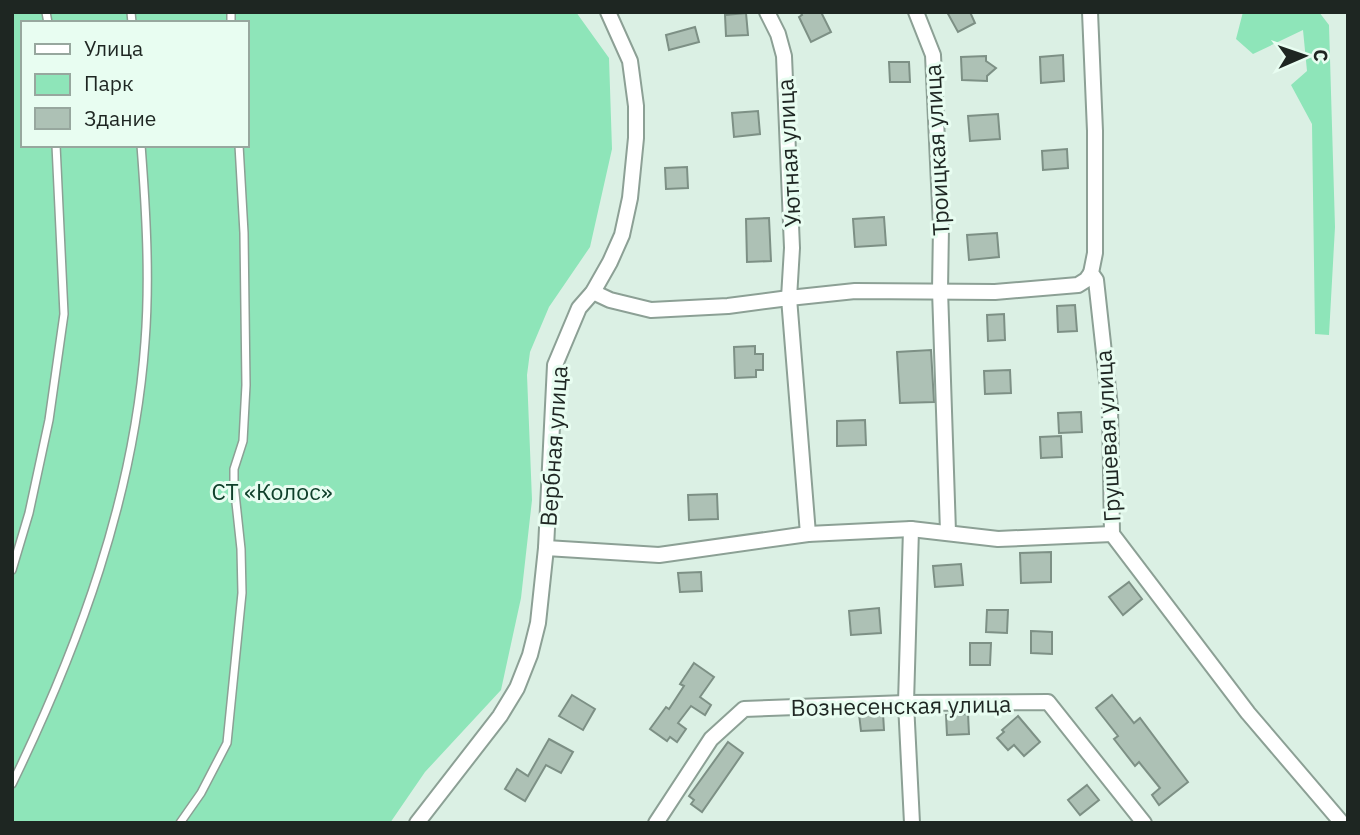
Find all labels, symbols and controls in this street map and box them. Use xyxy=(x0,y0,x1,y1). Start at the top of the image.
legend xyxy=(21,21,248,147)
north arrow xyxy=(1269,21,1339,91)
text: Улица xyxy=(84,34,143,62)
text: С xyxy=(1309,49,1333,62)
street label: Троицкая улица xyxy=(917,63,955,237)
text: Парк xyxy=(84,69,134,97)
street label: Уютная улица xyxy=(769,78,807,228)
text: Здание xyxy=(84,104,156,132)
street label: Грушевая улица xyxy=(1088,349,1126,523)
street label: Вербная улица xyxy=(532,364,574,528)
park label: СТ «Колос» xyxy=(211,476,333,506)
street label: Вознесенская улица xyxy=(790,688,1012,722)

